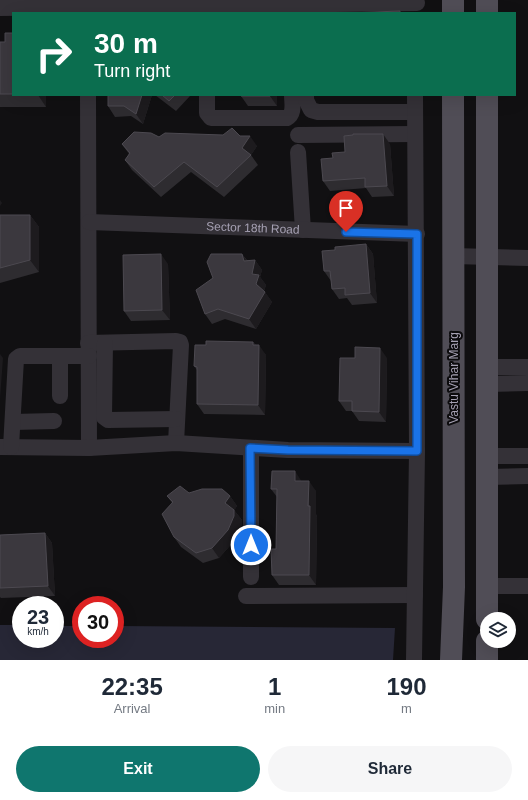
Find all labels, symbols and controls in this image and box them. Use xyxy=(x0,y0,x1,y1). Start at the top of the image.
icon: right xyxy=(28,28,80,80)
text: 30 m xyxy=(94,28,158,59)
text: Turn right xyxy=(94,61,170,81)
pin xyxy=(329,191,363,232)
icon: arrive xyxy=(335,197,357,219)
street label: Sector 18th Road xyxy=(206,219,300,237)
street label: Vastu Vihar Marg xyxy=(447,332,461,424)
position arrow xyxy=(230,524,272,566)
speed limit sign: 30 xyxy=(72,596,124,648)
text: 23 xyxy=(27,606,49,628)
map controls xyxy=(480,612,516,648)
button: layers xyxy=(480,612,516,648)
text: km/h xyxy=(27,626,49,637)
text: 22:35 xyxy=(101,673,163,700)
text: 1 xyxy=(268,673,281,700)
text: 190 xyxy=(387,673,427,700)
text: Arrival xyxy=(114,701,151,716)
text: min xyxy=(264,701,285,716)
text: m xyxy=(401,701,412,716)
button: Exit xyxy=(16,746,260,792)
button: Share xyxy=(268,746,512,792)

